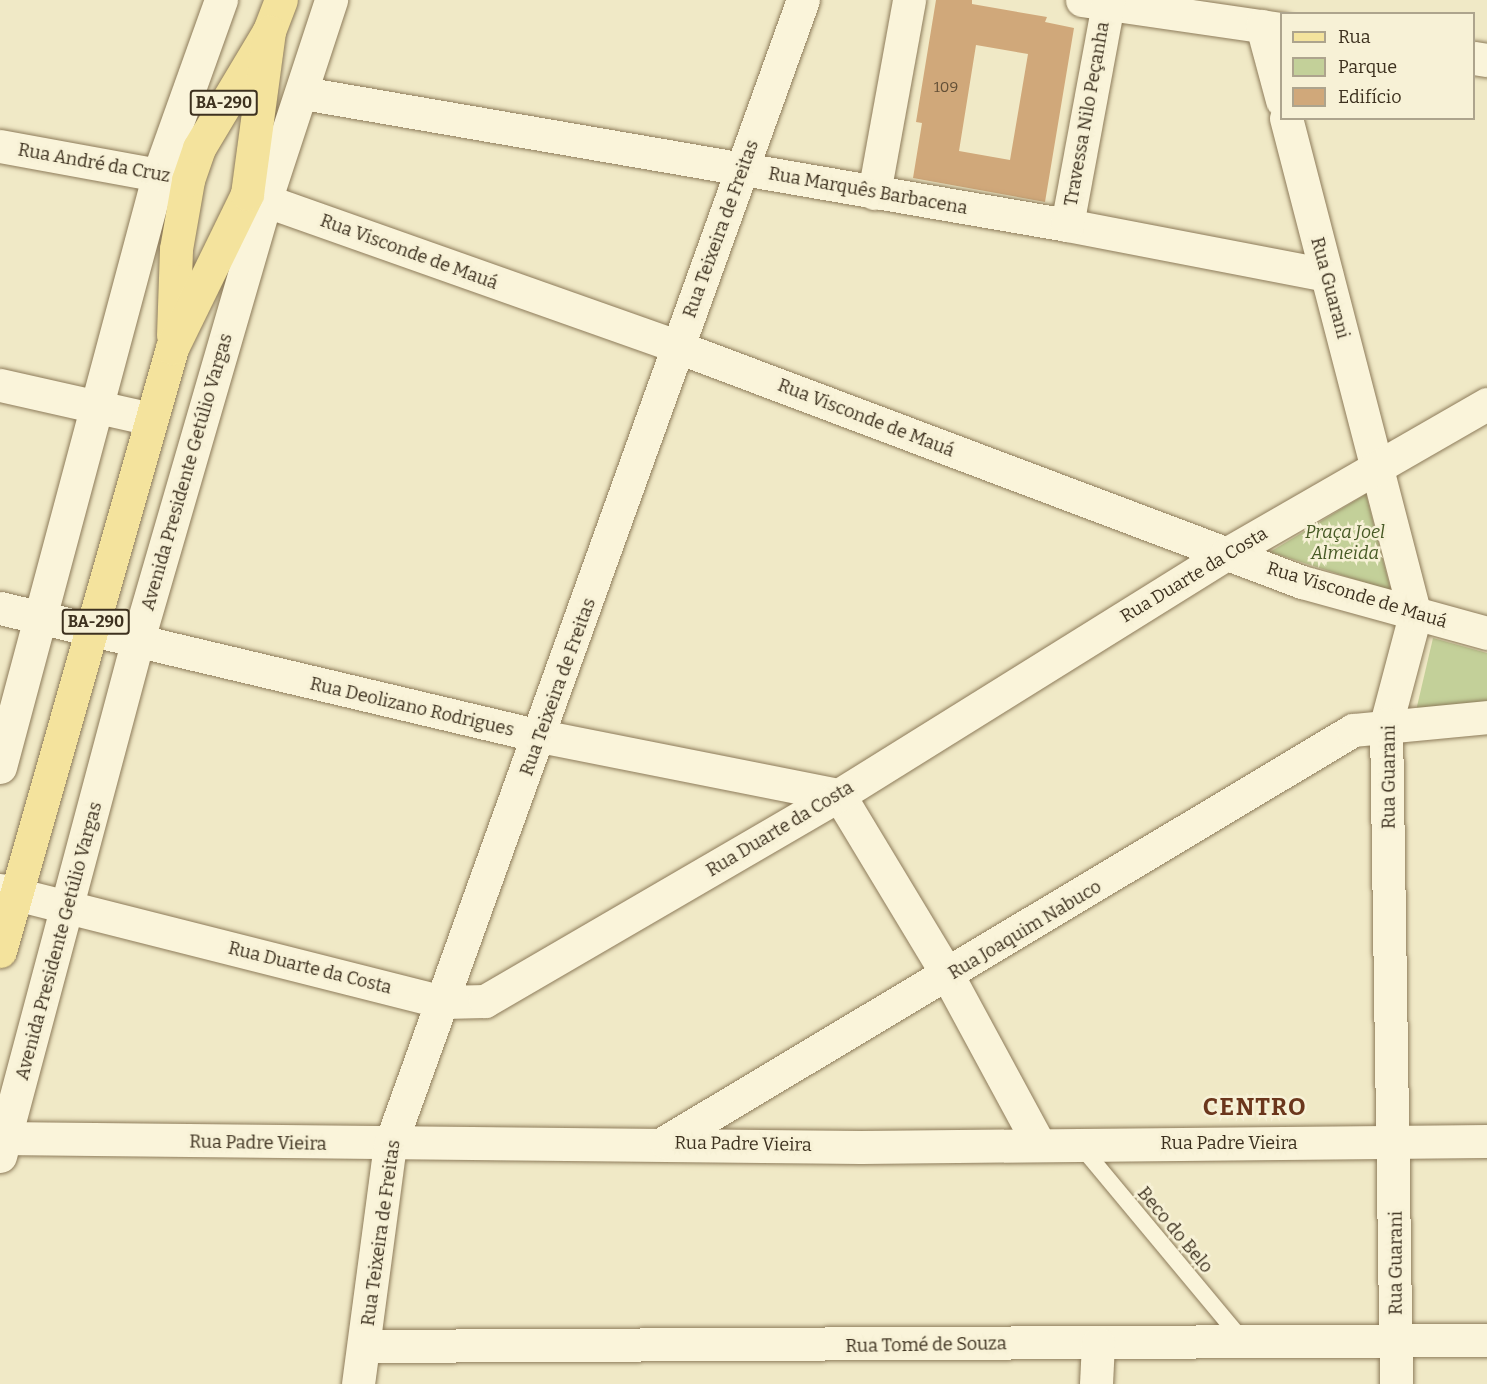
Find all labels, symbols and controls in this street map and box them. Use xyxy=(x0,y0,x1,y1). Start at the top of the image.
legend xyxy=(1280,12,1475,120)
street label: Travessa Nilo Peçanha xyxy=(1060,20,1114,208)
text: Rua xyxy=(1338,26,1371,48)
text: Parque xyxy=(1338,56,1397,78)
house number: 109 xyxy=(934,79,958,97)
text: Edifício xyxy=(1338,86,1402,108)
road number: BA-290 xyxy=(190,90,258,116)
street label: Rua Teixeira de Freitas xyxy=(679,137,763,321)
street label: Rua André da Cruz xyxy=(16,139,172,187)
street label: Rua Marquês Barbacena xyxy=(767,163,969,219)
street label: Rua Visconde de Mauá xyxy=(317,210,501,294)
street label: Rua Guarani xyxy=(1306,235,1354,341)
street label: Avenida Presidente Getúlio Vargas xyxy=(137,331,237,613)
street label: Rua Visconde de Mauá xyxy=(775,374,957,462)
park label: Praça Joel Almeida xyxy=(1305,522,1385,564)
street label: Rua Duarte da Costa xyxy=(1117,523,1271,627)
street label: Rua Visconde de Mauá xyxy=(1264,557,1450,633)
street label: Rua Teixeira de Freitas xyxy=(516,595,600,779)
road number: BA-290 xyxy=(62,609,130,635)
street label: Rua Deolizano Rodrigues xyxy=(308,673,516,741)
street label: Rua Guarani xyxy=(1378,725,1400,829)
street label: Rua Duarte da Costa xyxy=(703,777,857,881)
street label: Avenida Presidente Getúlio Vargas xyxy=(11,800,107,1082)
street label: Rua Joaquim Nabuco xyxy=(945,876,1105,984)
street label: Rua Duarte da Costa xyxy=(226,937,394,999)
district label: CENTRO xyxy=(1203,1094,1307,1122)
street label: Rua Padre Vieira xyxy=(189,1131,327,1155)
street label: Rua Padre Vieira xyxy=(674,1132,812,1156)
street label: Rua Padre Vieira xyxy=(1160,1132,1298,1154)
street label: Rua Teixeira de Freitas xyxy=(357,1139,405,1327)
street label: Beco do Belo xyxy=(1133,1183,1217,1277)
street label: Rua Guarani xyxy=(1385,1211,1407,1315)
street label: Rua Tomé de Souza xyxy=(845,1333,1007,1357)

